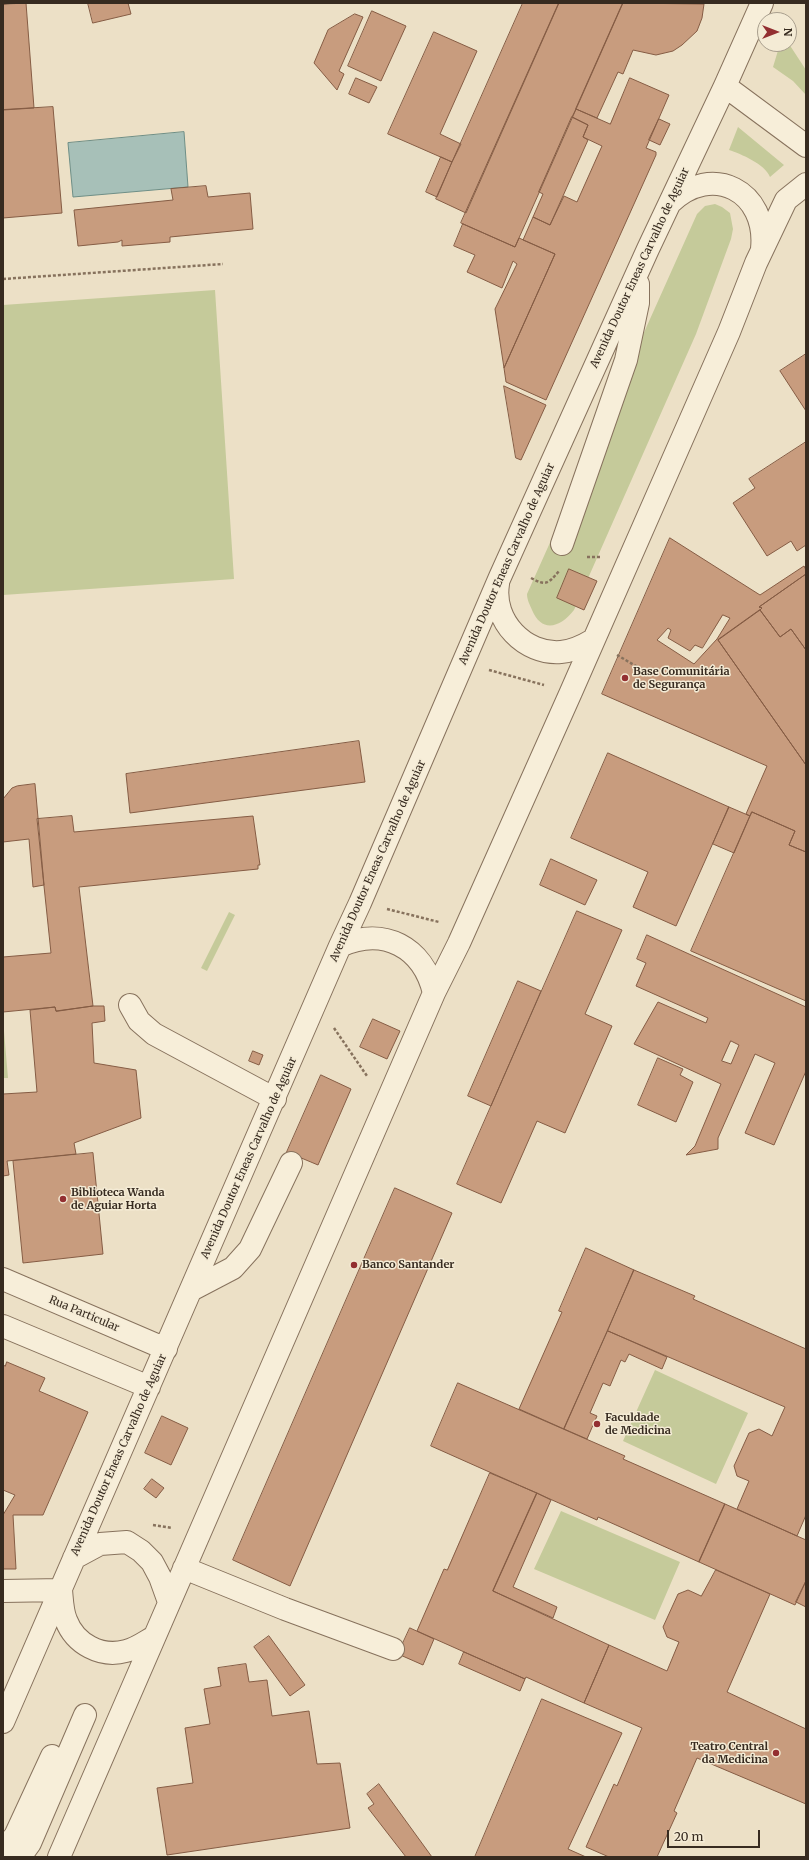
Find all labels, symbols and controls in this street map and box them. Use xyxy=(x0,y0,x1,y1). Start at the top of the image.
north arrow xyxy=(757,12,797,52)
text: N xyxy=(781,28,795,36)
street label: Avenida Doutor Eneas Carvalho de Aguiar xyxy=(588,166,692,370)
street label: Avenida Doutor Eneas Carvalho de Aguiar xyxy=(456,461,558,667)
place label: Base Comunitária de Segurança xyxy=(633,665,730,691)
marker: Base Comunitária de Segurança xyxy=(620,673,630,683)
street label: Avenida Doutor Eneas Carvalho de Aguiar xyxy=(327,758,429,964)
street label: Avenida Doutor Eneas Carvalho de Aguiar xyxy=(198,1055,300,1261)
place label: Biblioteca Wanda de Aguiar Horta xyxy=(71,1186,165,1212)
marker: Biblioteca Wanda de Aguiar Horta xyxy=(58,1194,68,1204)
place label: Banco Santander xyxy=(362,1258,454,1272)
marker: Banco Santander xyxy=(349,1260,359,1270)
street label: Rua Particular xyxy=(47,1293,121,1335)
street label: Avenida Doutor Eneas Carvalho de Aguiar xyxy=(68,1352,170,1558)
place label: Faculdade de Medicina xyxy=(605,1411,671,1437)
marker: Faculdade de Medicina xyxy=(592,1419,602,1429)
place label: Teatro Central da Medicina xyxy=(690,1740,768,1766)
marker: Teatro Central da Medicina xyxy=(771,1748,781,1758)
scale bar xyxy=(669,1822,762,1848)
text: 20 m xyxy=(674,1829,703,1844)

